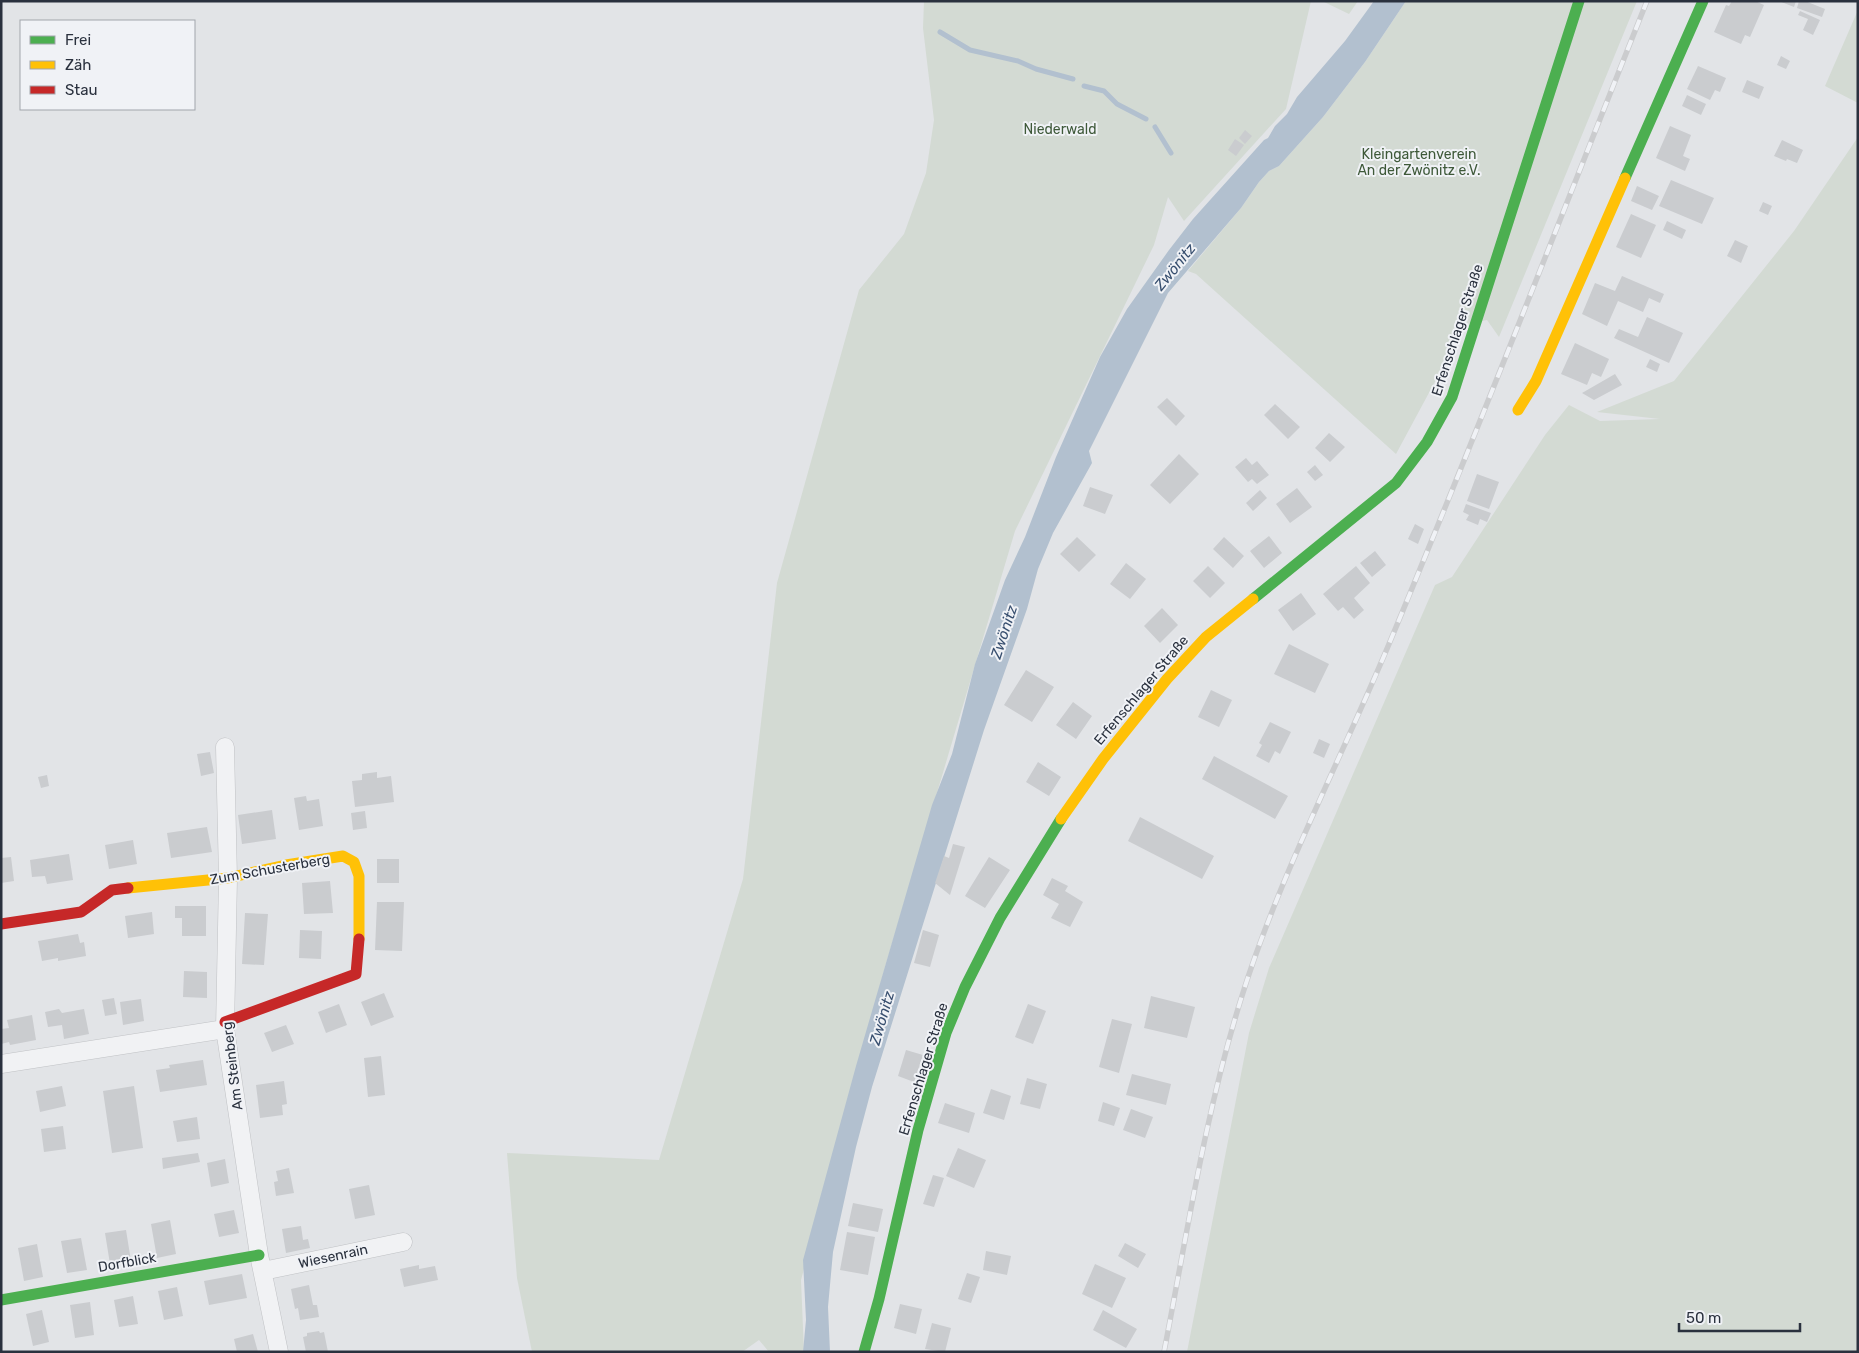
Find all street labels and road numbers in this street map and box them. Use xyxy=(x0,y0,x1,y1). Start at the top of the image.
street label: Erfenschlager Straße xyxy=(1428,262,1487,398)
street label: Erfenschlager Straße xyxy=(1091,632,1192,749)
street label: Zum Schusterberg xyxy=(209,851,331,888)
street label: Erfenschlager Straße xyxy=(895,1001,952,1137)
street label: Am Steinberg xyxy=(219,1021,246,1111)
street label: Wiesenrain xyxy=(297,1241,369,1272)
street label: Dorfblick xyxy=(97,1249,158,1276)

